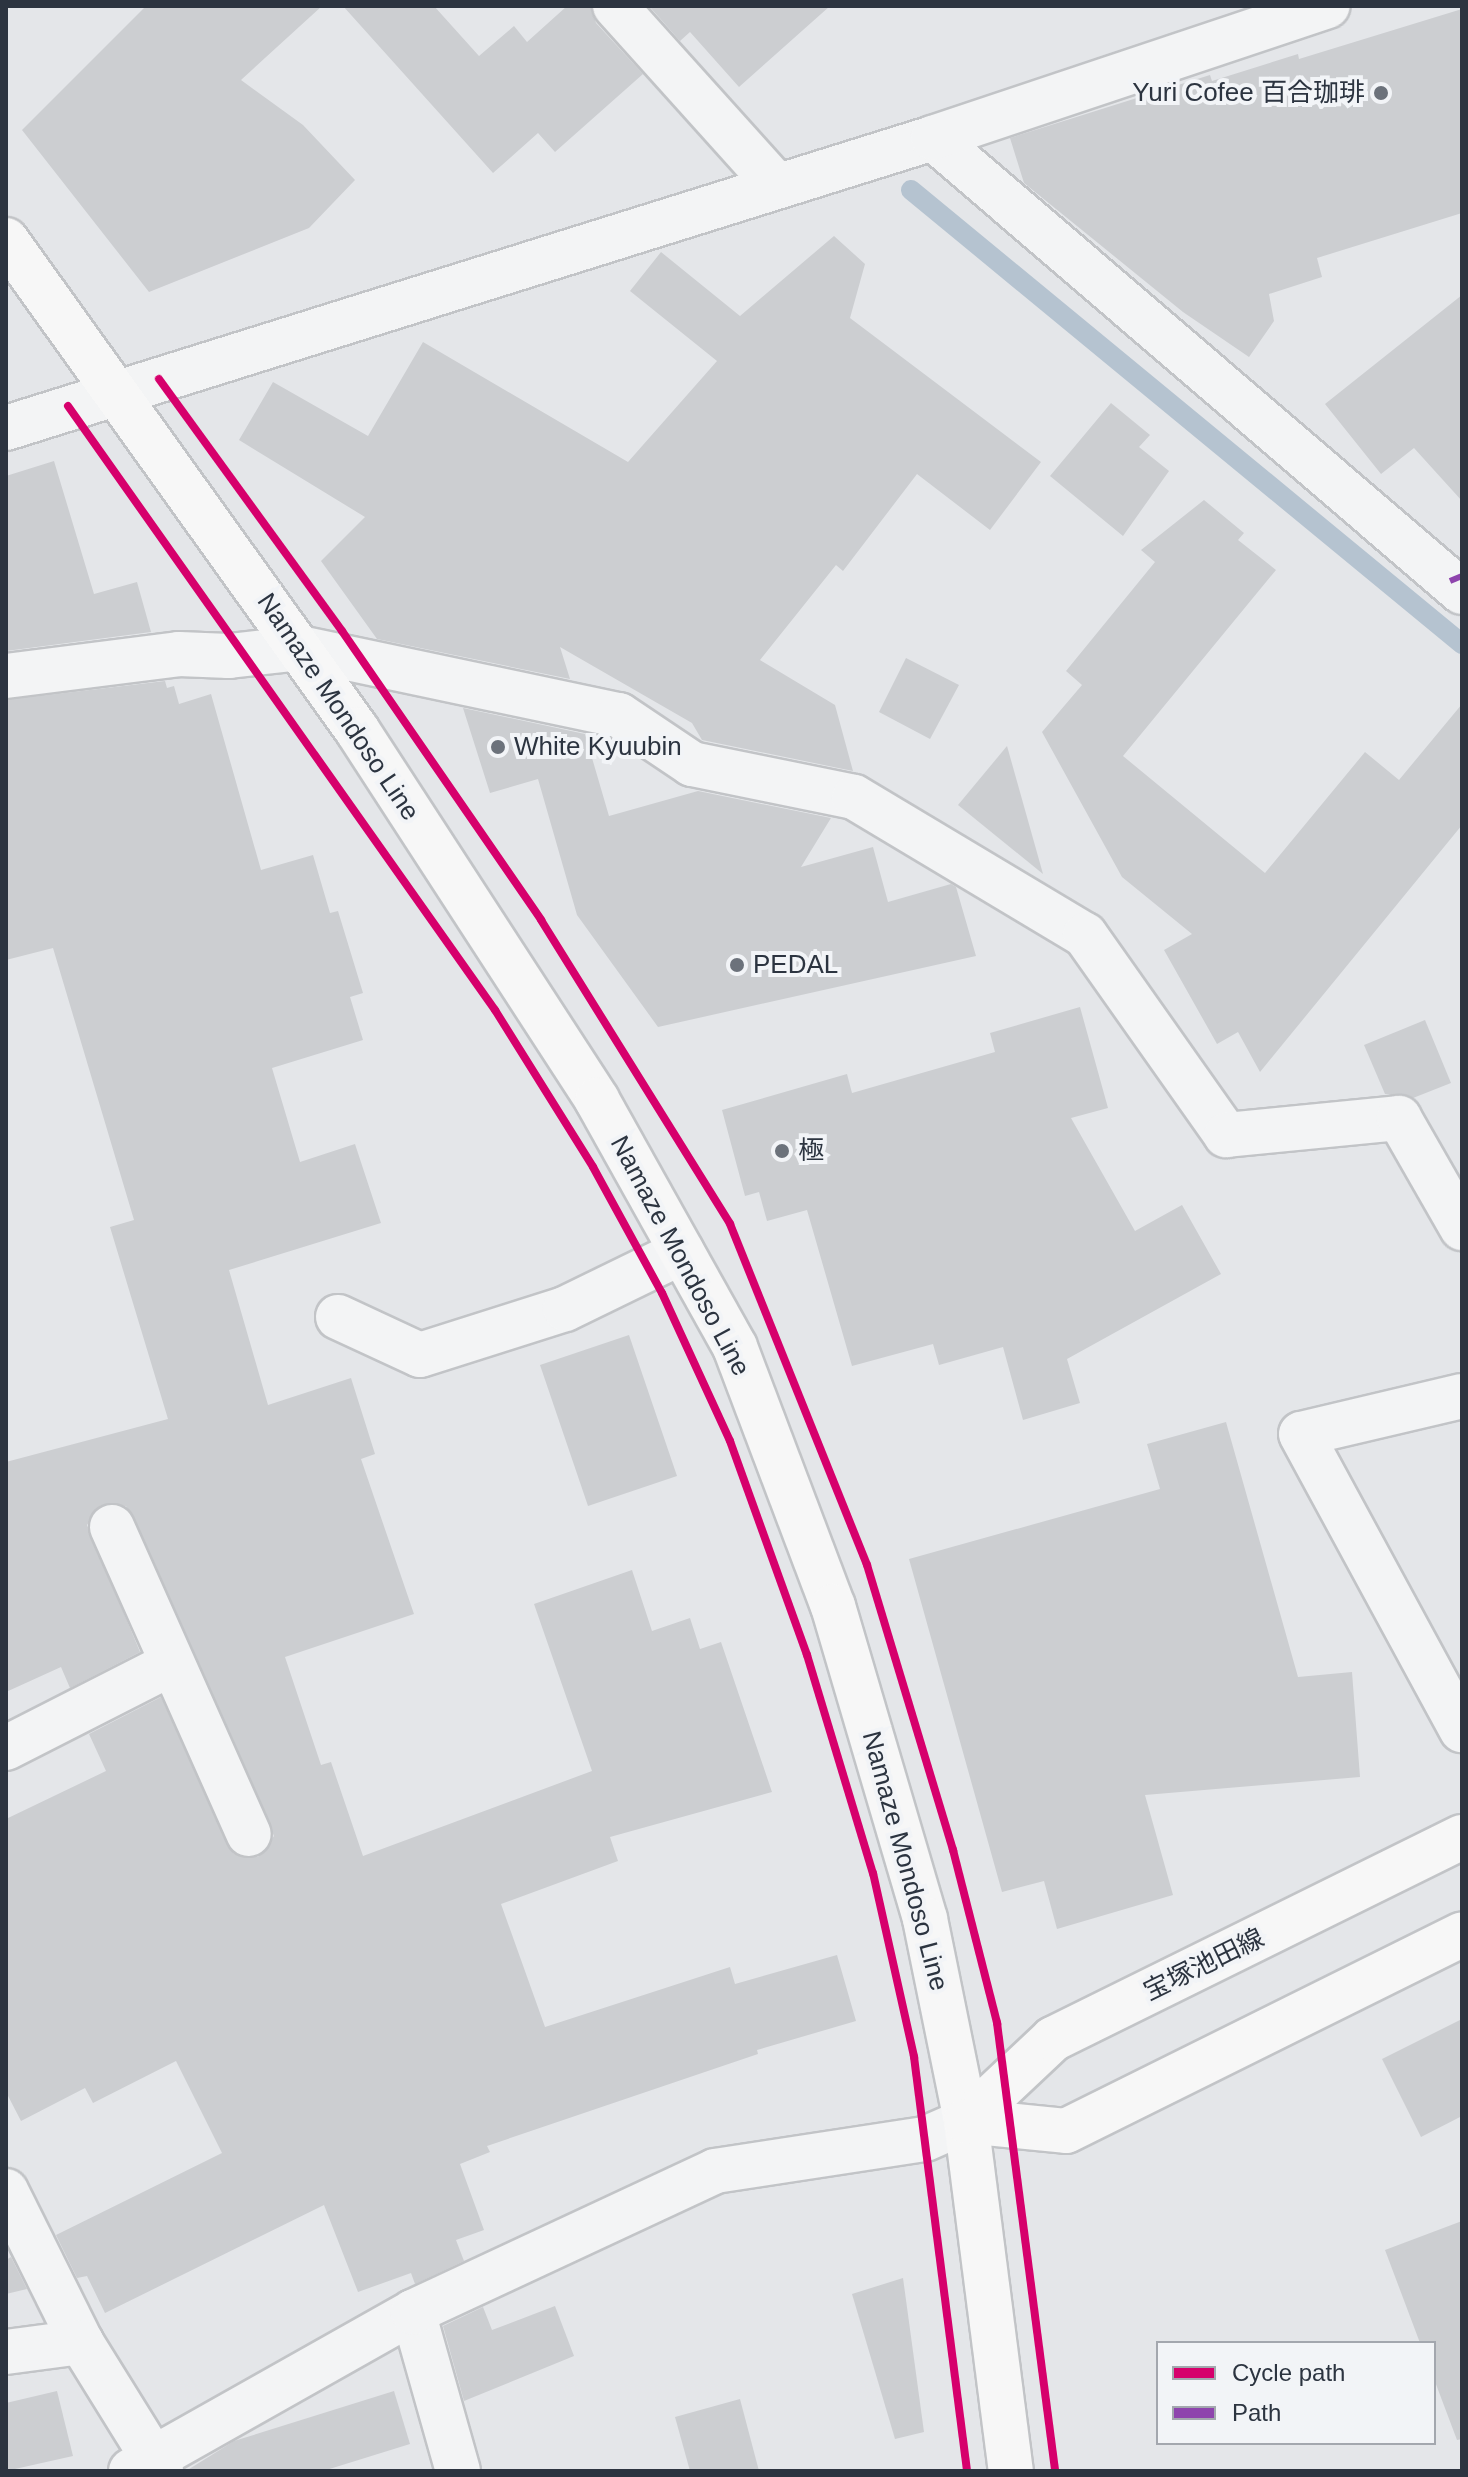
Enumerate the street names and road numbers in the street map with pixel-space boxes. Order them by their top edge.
street label: Namaze Mondoso Line [250,587,426,827]
street label: Namaze Mondoso Line [603,1131,757,1381]
street label: Namaze Mondoso Line [855,1728,955,1994]
street label: 宝塚池田線 [1139,1922,1269,2008]

